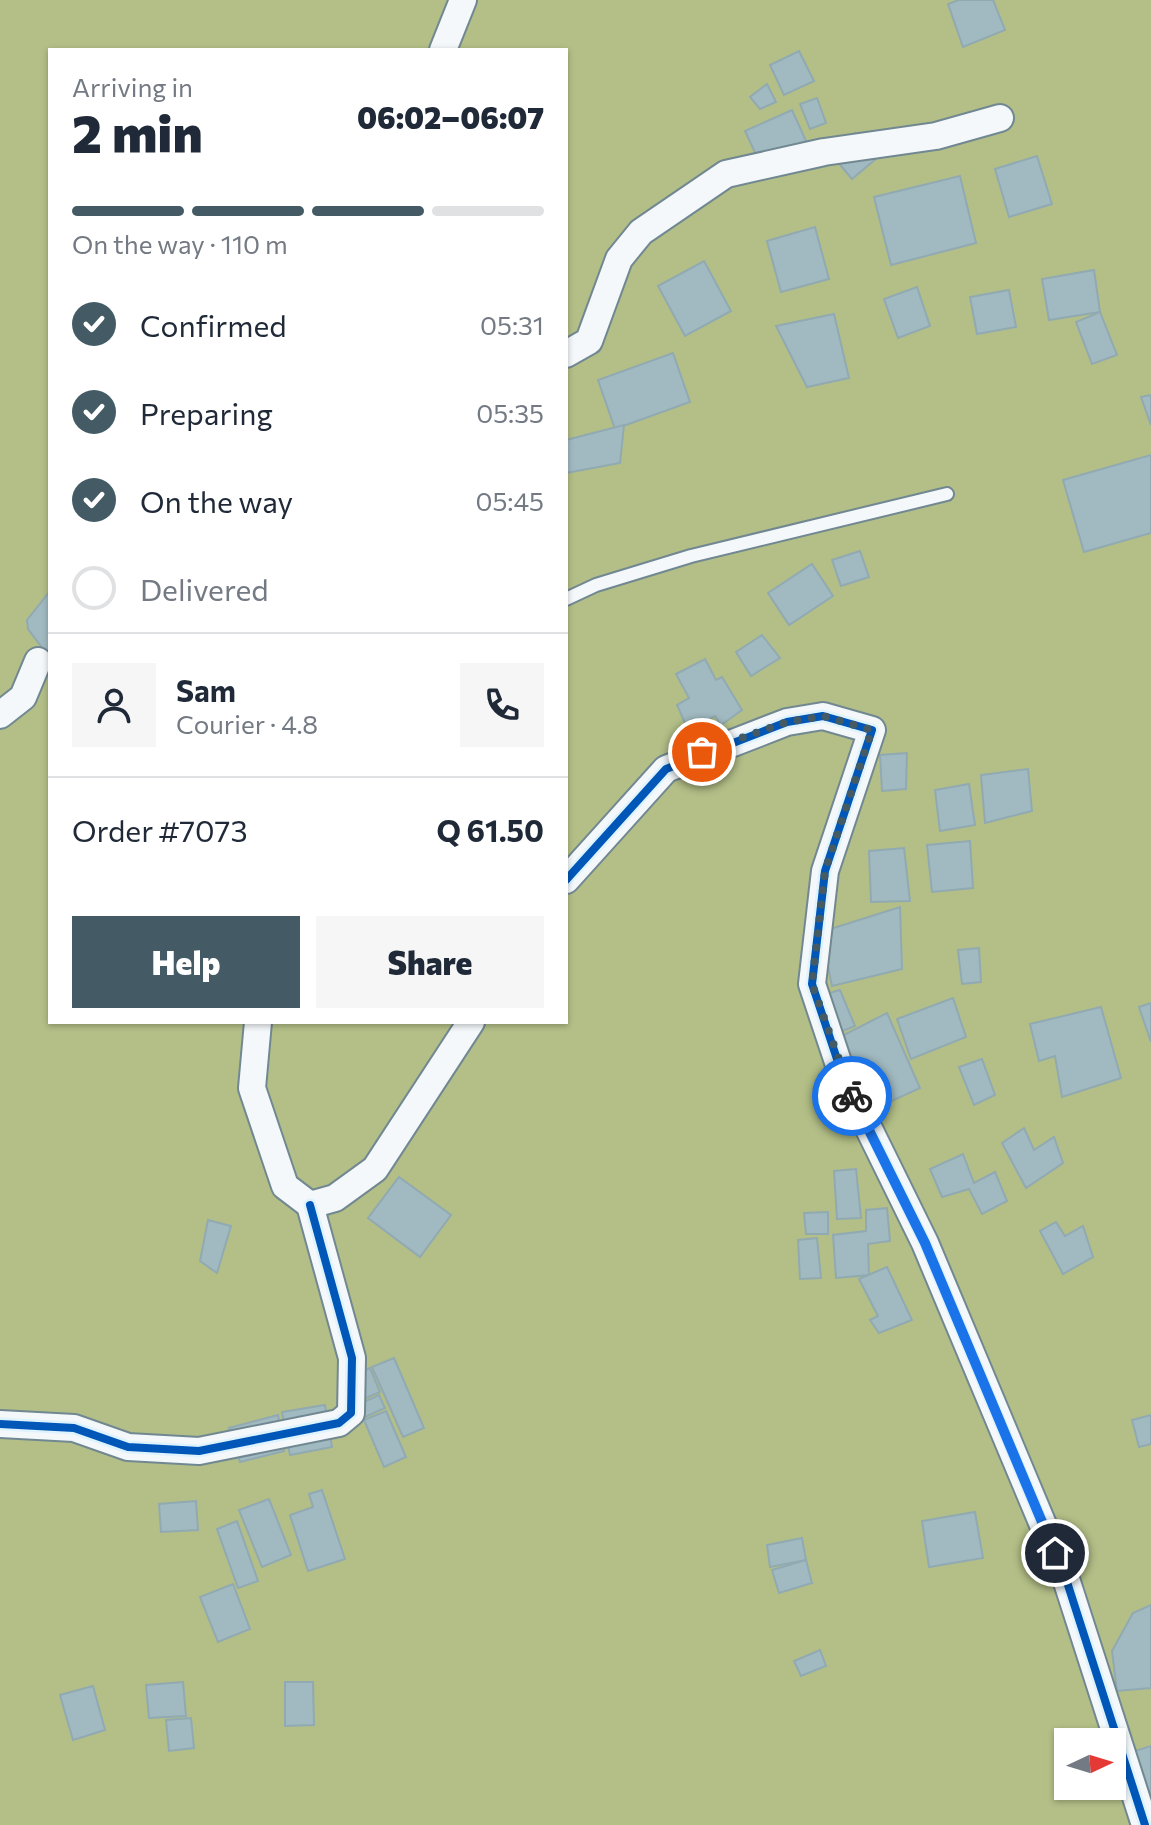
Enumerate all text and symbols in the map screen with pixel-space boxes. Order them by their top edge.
text: Arriving in [72,71,193,102]
text: 06:02–06:07 [357,98,544,135]
text: 2 min [72,100,203,164]
text: On the way · 110 m [72,228,288,259]
icon: check [72,302,116,346]
text: Confirmed [140,306,287,343]
text: 05:31 [480,309,544,340]
icon: check [72,390,116,434]
text: Preparing [140,394,273,431]
text: 05:35 [476,397,544,428]
icon: check [72,478,116,522]
text: On the way [140,482,293,519]
text: 05:45 [475,485,544,516]
text: Delivered [140,570,269,607]
button: person [72,663,156,747]
button: phone [460,663,544,747]
text: Sam [176,671,236,708]
text: Courier · 4.8 [176,708,318,739]
pin [668,718,736,786]
icon: bag [680,730,724,774]
text: Order #7073 [72,811,248,848]
text: Q 61.50 [436,811,544,848]
button: Help [72,916,300,1008]
button: Share [316,916,544,1008]
courier [812,1056,892,1136]
icon: bike [830,1074,874,1118]
pin [1021,1519,1089,1587]
icon: home [1033,1531,1077,1575]
north arrow [1054,1728,1126,1800]
map controls [1054,1728,1126,1800]

